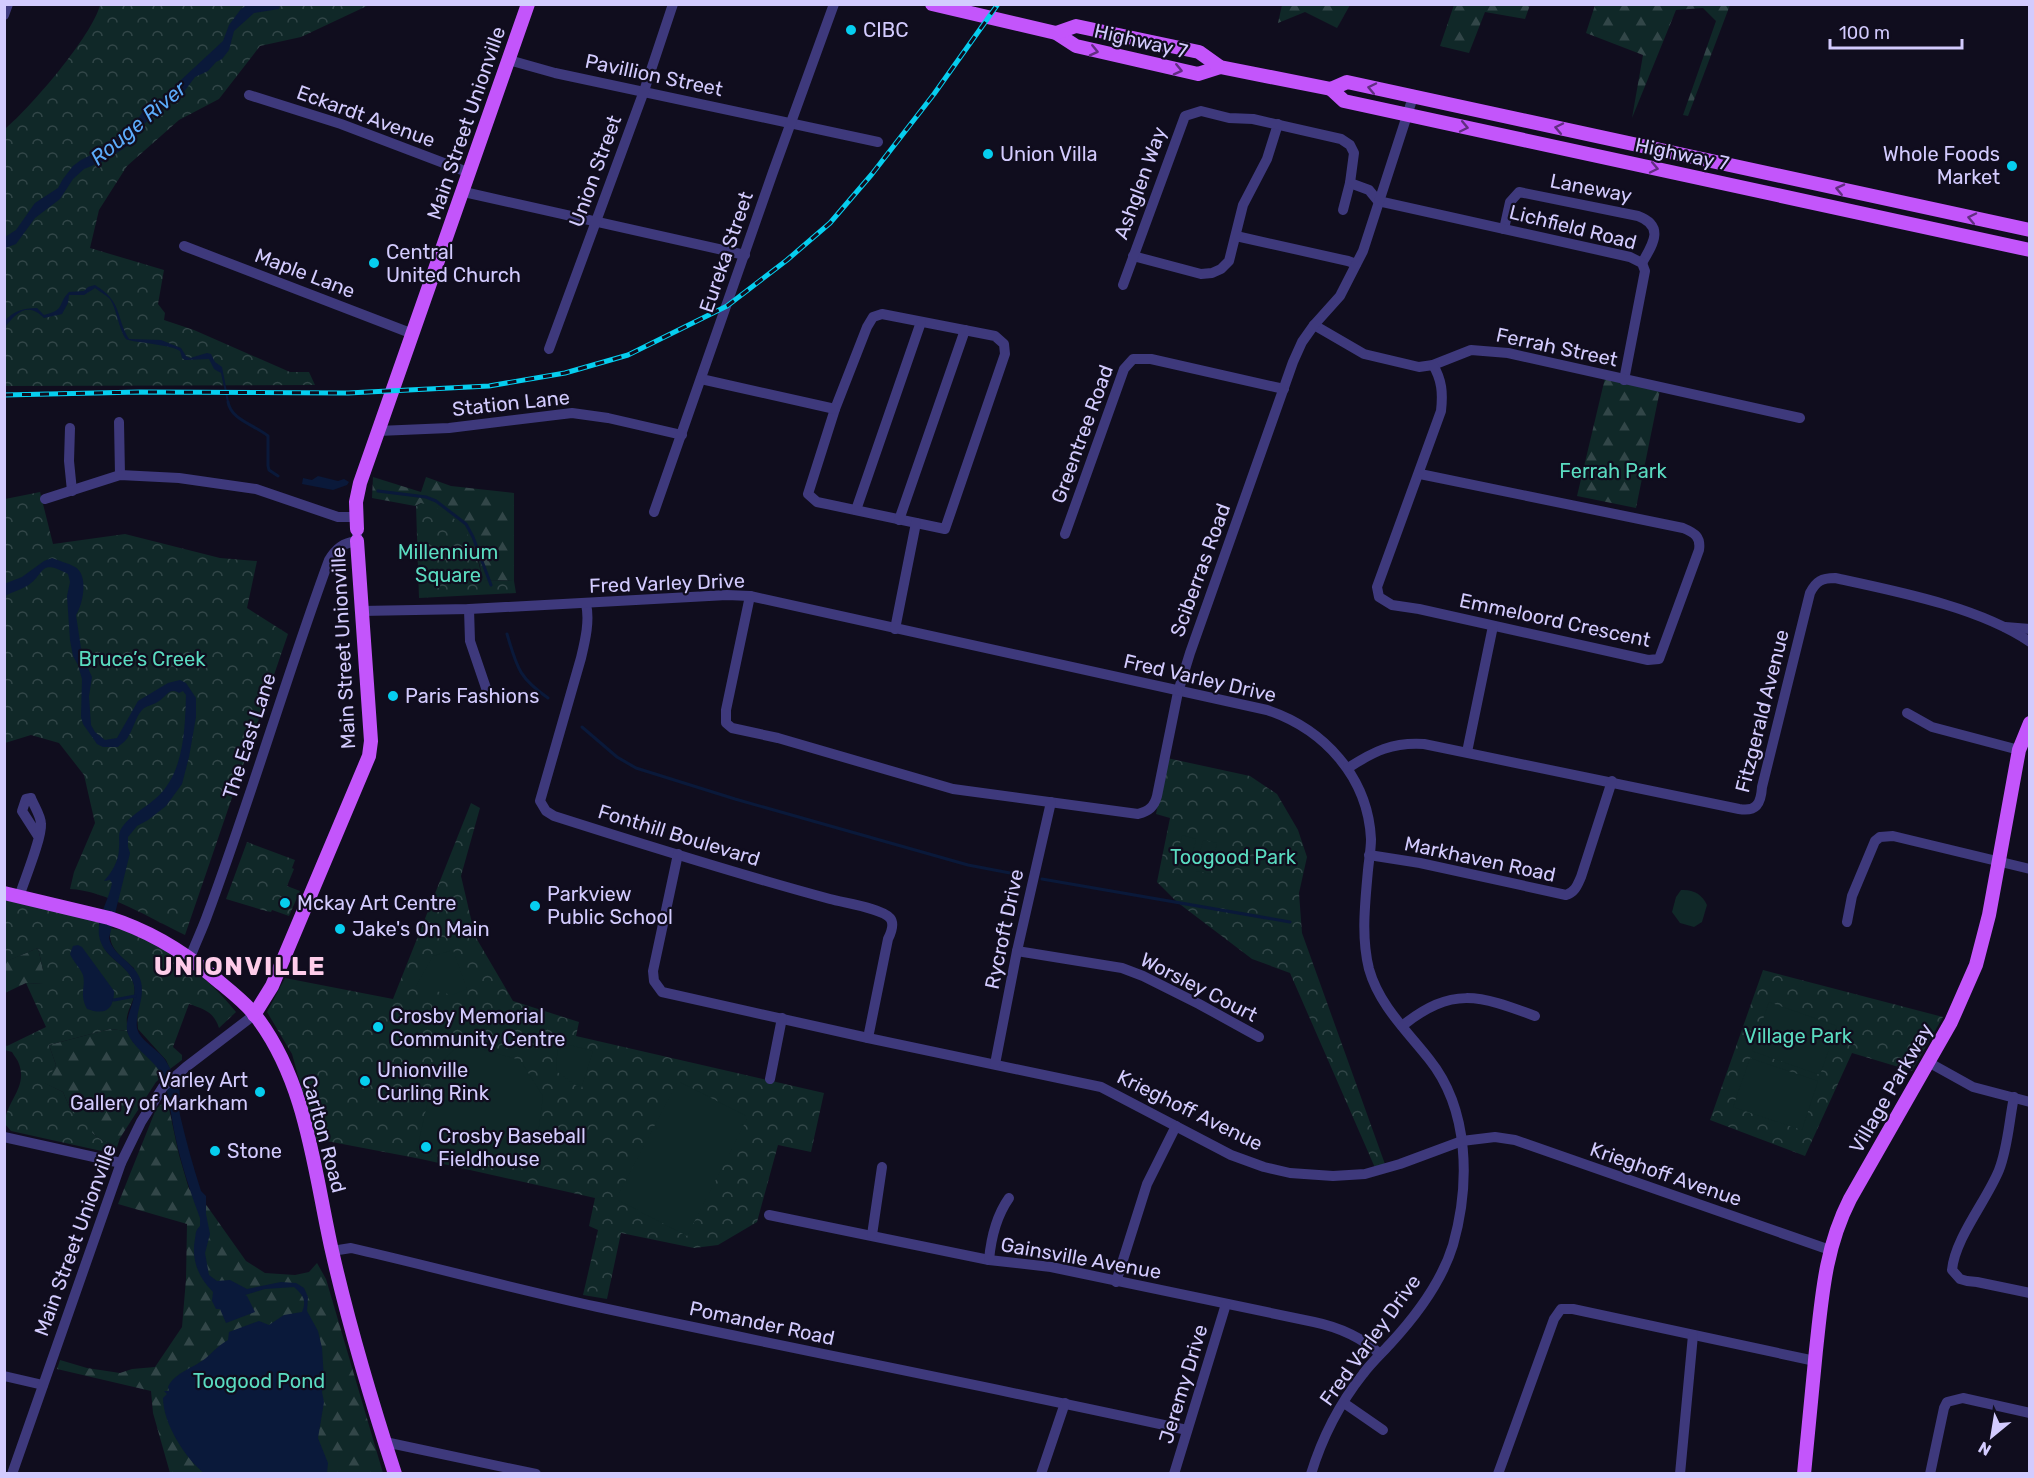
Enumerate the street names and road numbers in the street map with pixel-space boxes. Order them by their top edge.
street label: Highway 7 [1092,19,1190,63]
street label: Main Street Unionville [422,23,510,223]
street label: Pavillion Street [583,49,725,101]
street label: Eckardt Avenue [293,80,439,152]
street label: Union Street [564,112,626,230]
street label: Ashglen Way [1109,123,1171,243]
street label: Highway 7 [1633,132,1731,176]
street label: Laneway [1548,168,1634,208]
street label: Eureka Street [694,188,758,316]
street label: Lichfield Road [1507,200,1639,254]
street label: Maple Lane [251,243,359,303]
street label: Ferrah Street [1494,322,1620,372]
street label: Greentree Road [1046,362,1118,506]
street label: Station Lane [451,385,571,421]
street label: Sciberras Road [1165,500,1235,640]
street label: Main Street Unionville [326,546,360,750]
street label: Fred Varley Drive [589,568,745,598]
street label: Emmeloord Crescent [1457,588,1653,652]
street label: Fitzgerald Avenue [1730,627,1794,795]
street label: Fred Varley Drive [1121,649,1279,707]
street label: The East Lane [217,670,281,802]
street label: Fonthill Boulevard [595,799,763,871]
street label: Markhaven Road [1402,831,1558,887]
street label: Rycroft Drive [980,867,1028,991]
street label: Worsley Court [1136,947,1262,1027]
street label: Village Parkway [1844,1019,1938,1157]
street label: Krieghoff Avenue [1113,1064,1267,1156]
street label: Carlton Road [297,1073,351,1195]
street label: Krieghoff Avenue [1587,1137,1745,1211]
street label: Main Street Unionville [29,1141,121,1339]
street label: Gainsville Avenue [999,1232,1163,1284]
street label: Fred Varley Drive [1314,1270,1426,1410]
street label: Pomander Road [687,1296,837,1350]
street label: Jeremy Drive [1153,1321,1213,1447]

